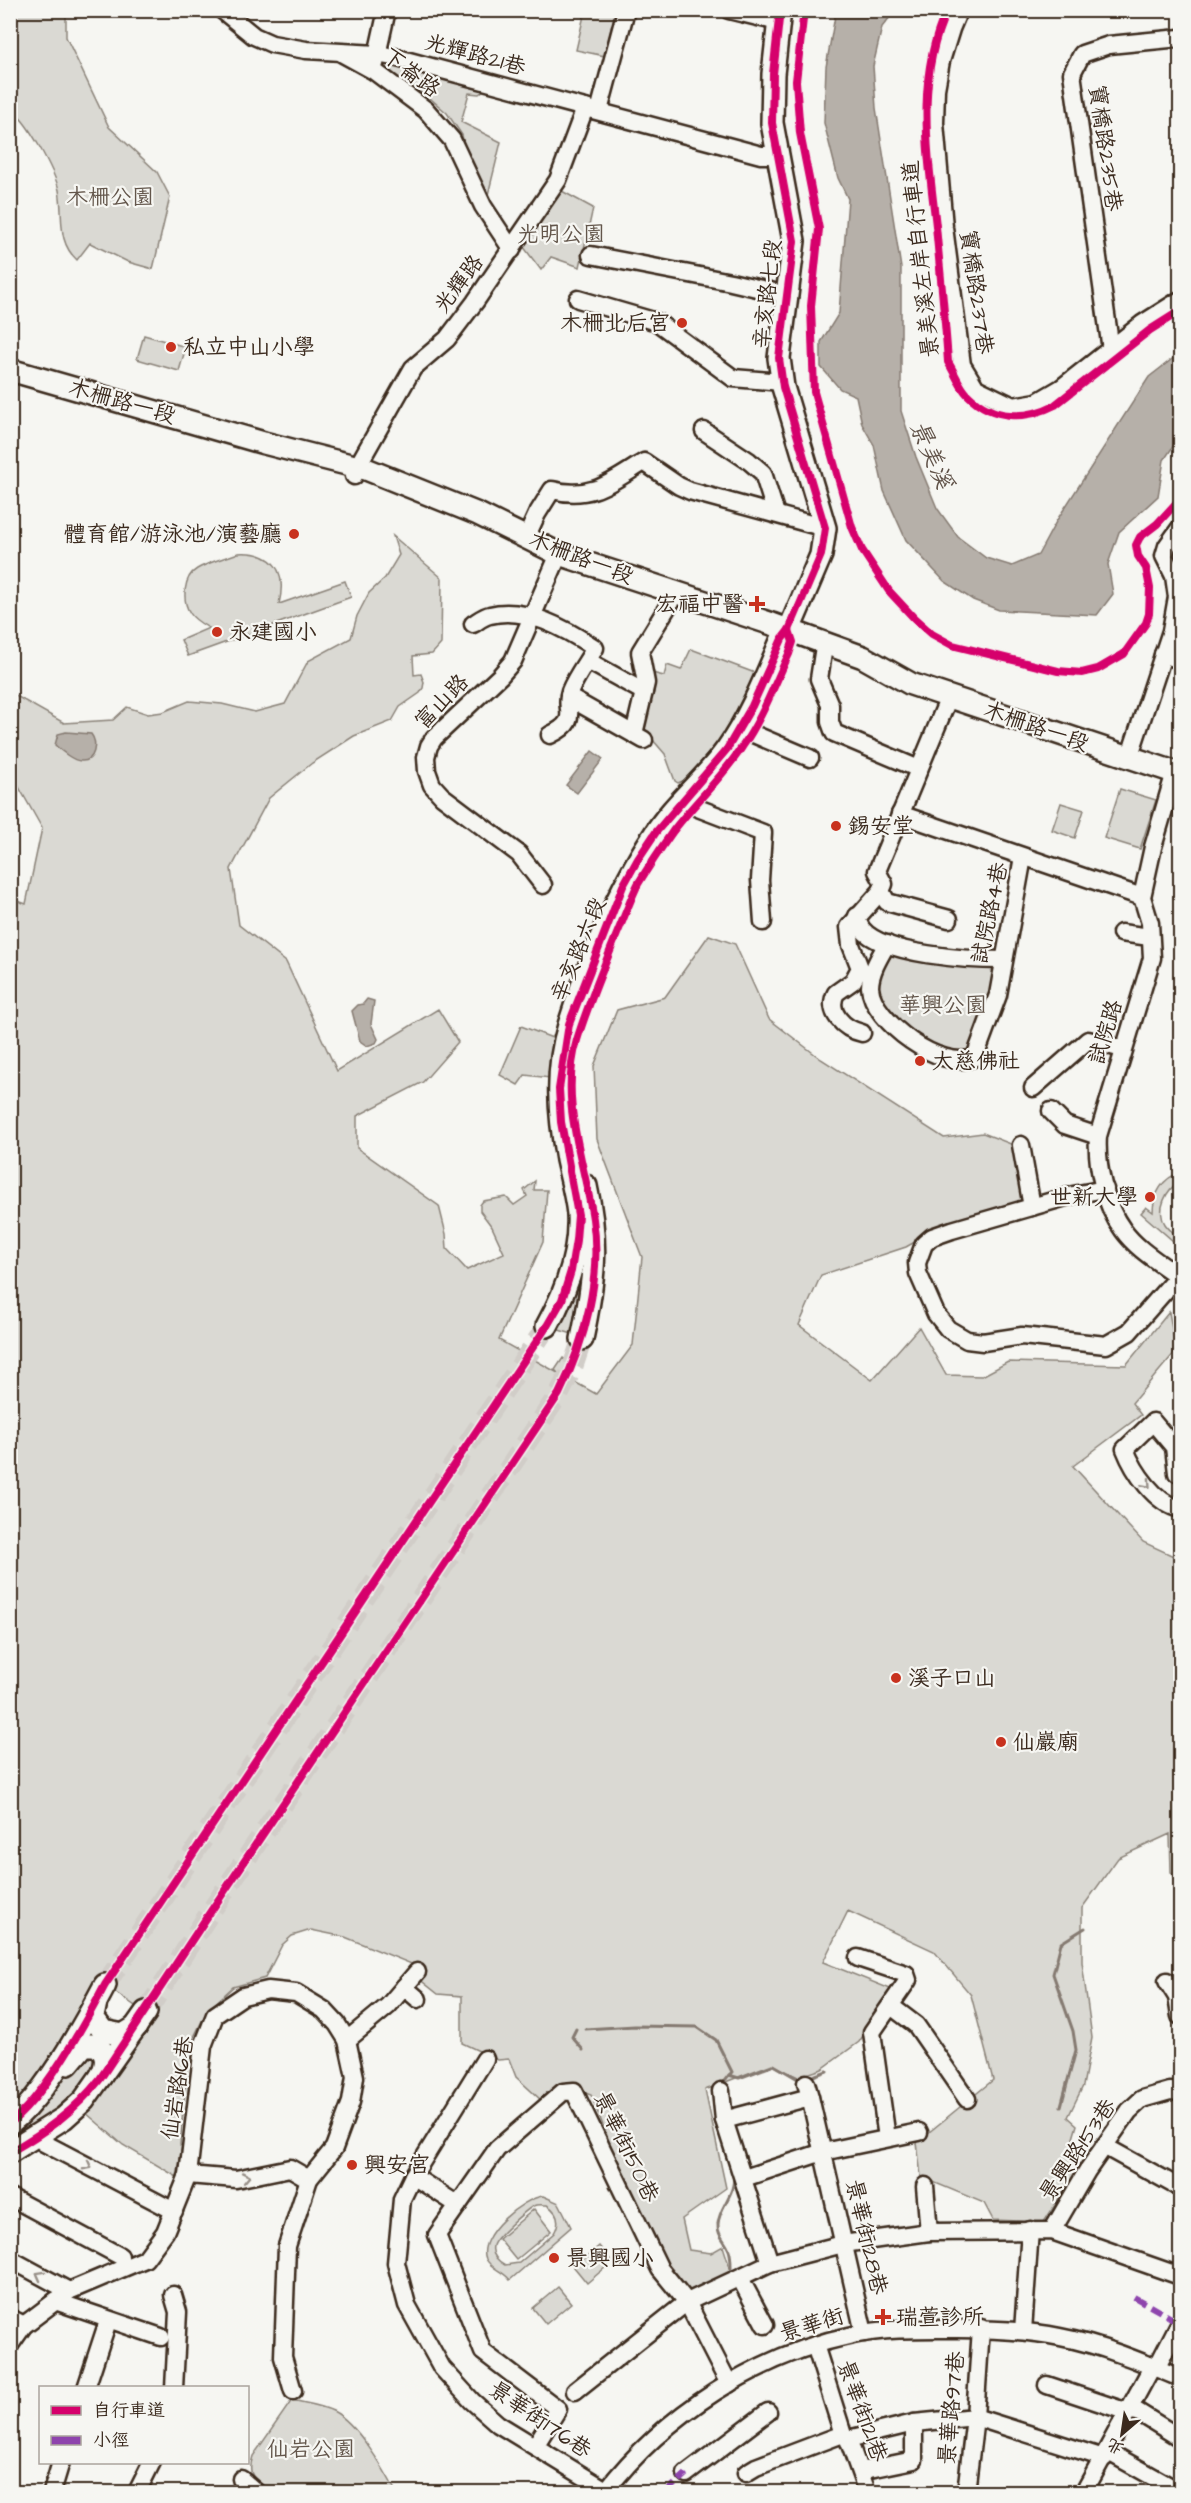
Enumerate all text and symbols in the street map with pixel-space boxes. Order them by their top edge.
street label: 光輝路21巷 [421,27,529,83]
street label: 下崙路 [375,41,447,105]
street label: 寶橋路235巷 [1081,83,1129,213]
street label: 景美溪左岸自行車道 [895,159,947,359]
park label: 木柵公園 [66,182,154,213]
park label: 光明公園 [517,219,605,250]
street label: 寶橋路237巷 [952,228,1000,356]
street label: 辛亥路七段 [747,238,789,350]
street label: 光輝路 [427,248,491,320]
place label: 木柵北后宮 [560,308,670,339]
marker: 木柵北后宮 [675,316,689,330]
place label: 私立中山小學 [183,332,315,363]
marker: 私立中山小學 [164,340,178,354]
street label: 木柵路一段 [65,372,179,432]
water label: 景美溪 [901,415,962,497]
place label: 體育館/游泳池/演藝廳 [64,519,282,550]
street label: 木柵路一段 [524,524,638,592]
marker: 體育館/游泳池/演藝廳 [287,527,301,541]
place label: 宏福中醫 [656,589,744,620]
marker: 宏福中醫 [748,595,766,613]
place label: 永建國小 [229,617,317,648]
marker: 永建國小 [210,625,224,639]
street label: 富山路 [408,667,476,737]
street label: 木柵路一段 [979,694,1093,760]
place label: 錫安堂 [848,811,914,842]
marker: 錫安堂 [829,819,843,833]
street label: 試院路4巷 [964,859,1016,967]
street label: 辛亥路六段 [544,893,614,1007]
park label: 華興公園 [899,990,987,1021]
street label: 試院路 [1082,996,1130,1068]
place label: 大慈佛社 [932,1046,1020,1077]
marker: 大慈佛社 [913,1054,927,1068]
place label: 世新大學 [1050,1182,1138,1213]
marker: 世新大學 [1143,1190,1157,1204]
one-way arrow [1140,1478,1151,1488]
place label: 溪子口山 [908,1663,996,1694]
marker: 溪子口山 [889,1671,903,1685]
place label: 仙巖廟 [1013,1727,1079,1758]
marker: 仙巖廟 [994,1735,1008,1749]
street label: 仙岩路16巷 [155,2034,201,2142]
street label: 景華街150巷 [586,2086,666,2208]
street label: 景興路153巷 [1032,2093,1124,2207]
place label: 興安宮 [364,2150,430,2181]
marker: 興安宮 [345,2158,359,2172]
one-way arrow [81,2159,92,2170]
one-way arrow [241,2171,251,2184]
street label: 景華街128巷 [838,2176,894,2298]
place label: 景興國小 [566,2243,654,2274]
marker: 景興國小 [547,2251,561,2265]
one-way arrow [36,2271,46,2282]
street label: 景華街 [776,2301,848,2349]
place label: 瑞萱診所 [896,2302,984,2333]
marker: 瑞萱診所 [874,2308,892,2326]
street label: 景華路97巷 [932,2350,972,2466]
street label: 景華街121巷 [829,2356,895,2466]
street label: 景華街176巷 [482,2374,598,2466]
legend [39,2386,249,2464]
text: 自行車道 [93,2398,165,2423]
north arrow [1092,2404,1152,2464]
text: 小徑 [93,2428,129,2453]
text: 北 [1103,2433,1128,2460]
park label: 仙岩公園 [267,2434,355,2465]

